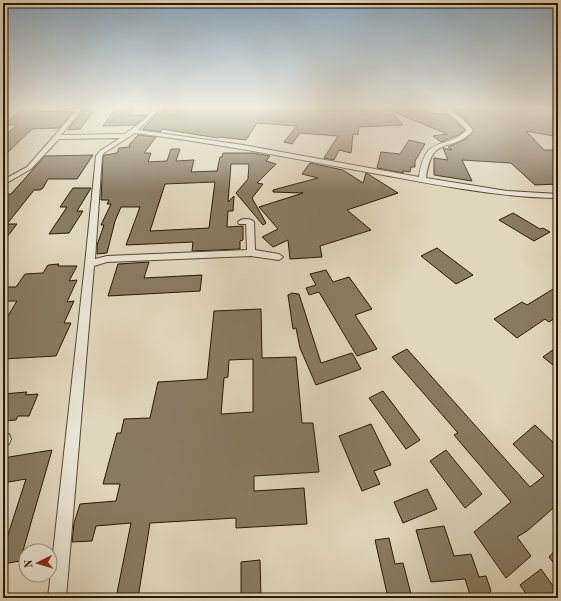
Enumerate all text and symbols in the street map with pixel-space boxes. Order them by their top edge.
north arrow [18,543,58,583]
text: N [24,558,35,568]

